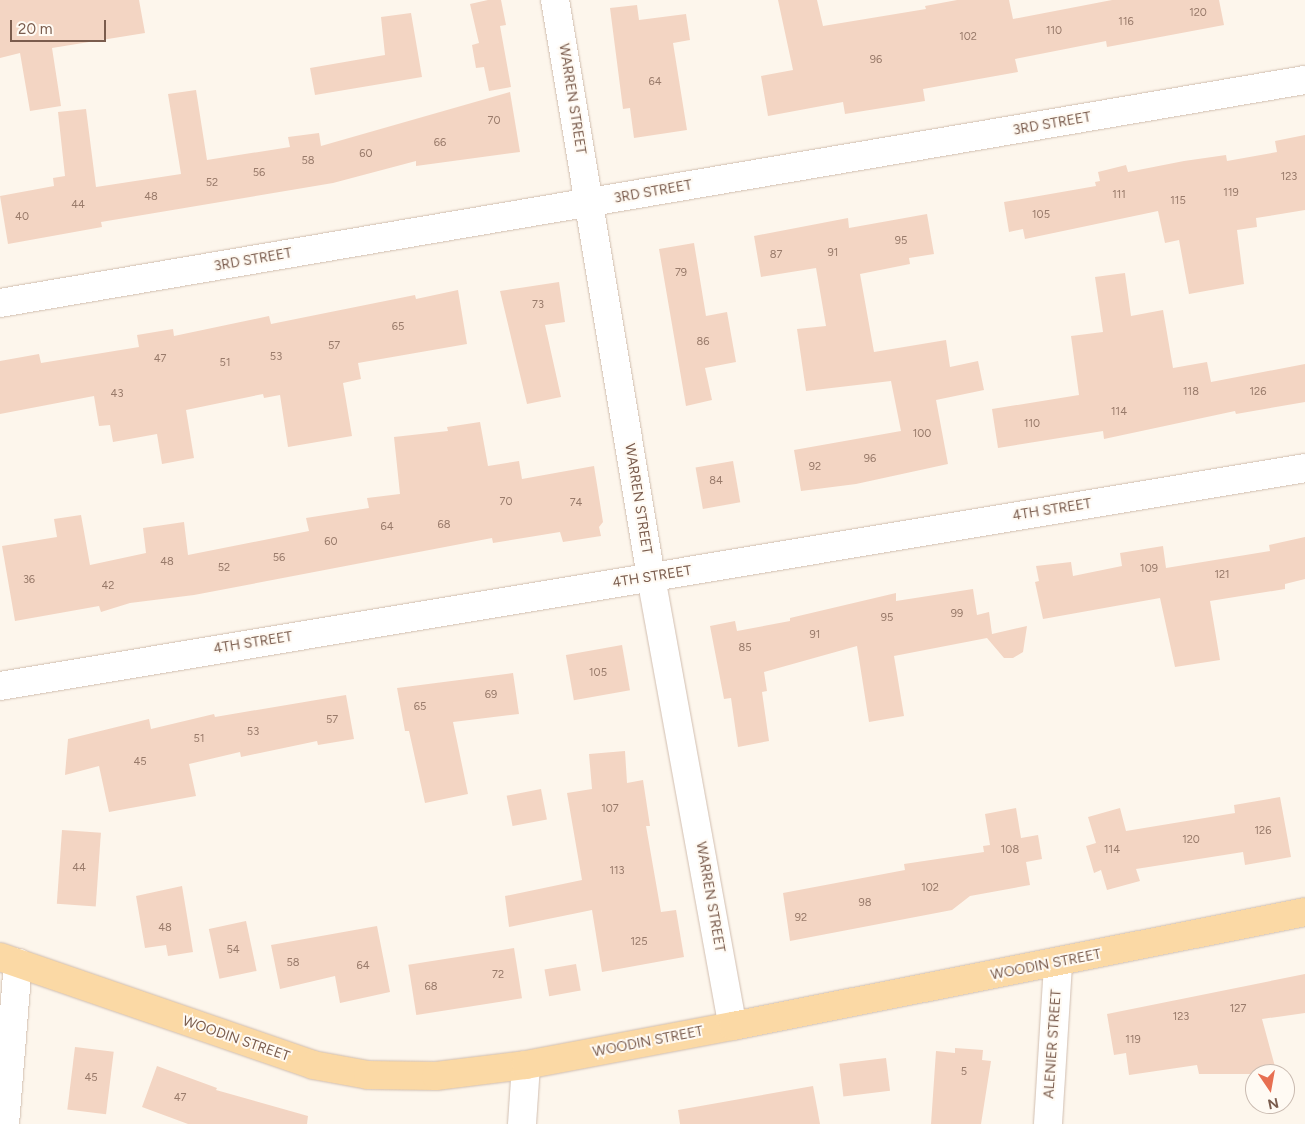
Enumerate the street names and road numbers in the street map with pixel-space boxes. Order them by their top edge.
street label: WARREN STREET [555,42,589,156]
street label: 3RD STREET [1012,109,1092,139]
street label: 3RD STREET [613,177,693,207]
street label: 3RD STREET [213,245,293,275]
street label: WARREN STREET [621,442,655,556]
street label: 4TH STREET [1011,495,1093,525]
street label: 4TH STREET [611,562,693,592]
street label: 4TH STREET [212,628,294,658]
street label: WARREN STREET [692,840,728,954]
street label: WOODIN STREET [989,946,1103,984]
street label: ALENIER STREET [1041,989,1065,1099]
street label: WOODIN STREET [180,1013,292,1065]
street label: WOODIN STREET [591,1023,705,1061]

